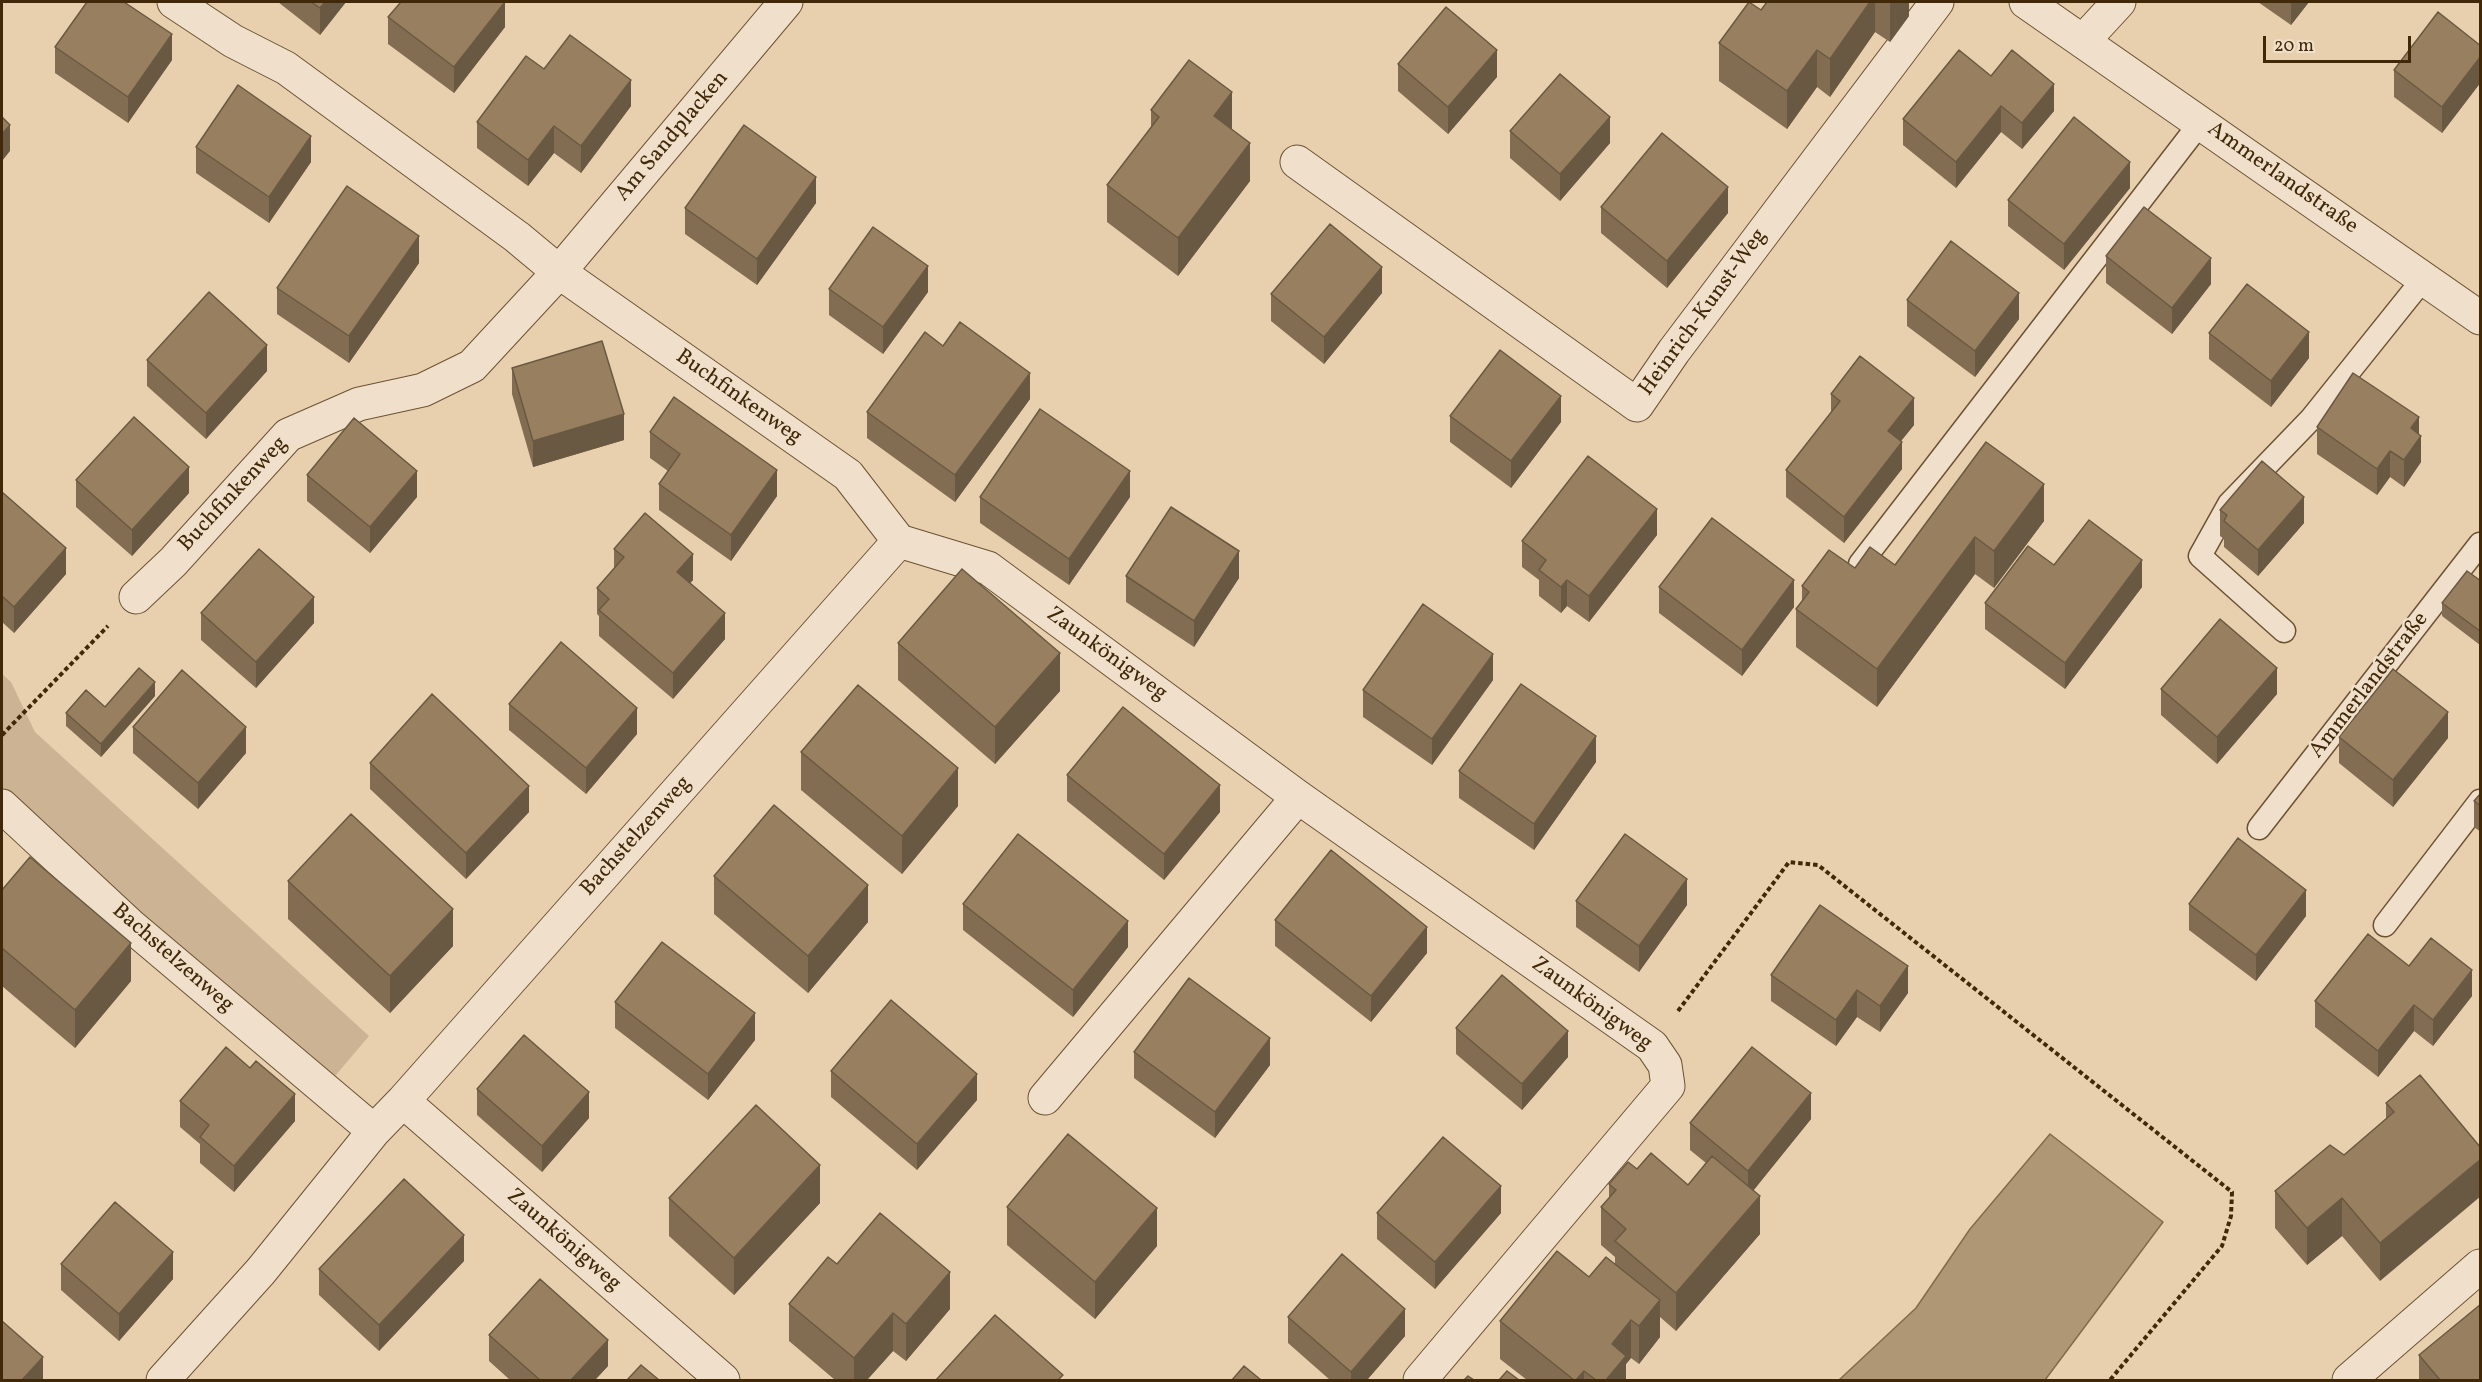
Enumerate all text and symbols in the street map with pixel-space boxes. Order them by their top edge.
scale bar [2266,24,2414,62]
text: 20 m [2274,34,2314,59]
street label: Am Sandplacken [611,66,735,208]
street label: Ammerlandstraße [2202,117,2362,241]
street label: Heinrich-Kunst-Weg [1634,224,1774,402]
street label: Buchfinkenweg [670,345,806,451]
street label: Buchfinkenweg [174,432,294,558]
street label: Zaunkönigweg [1040,602,1172,708]
street label: Ammerlandstraße [2305,608,2435,764]
street label: Bachstelzenweg [576,771,698,903]
street label: Bachstelzenweg [106,899,238,1019]
street label: Zaunkönigweg [1525,952,1657,1058]
street label: Zaunkönigweg [500,1184,626,1298]

